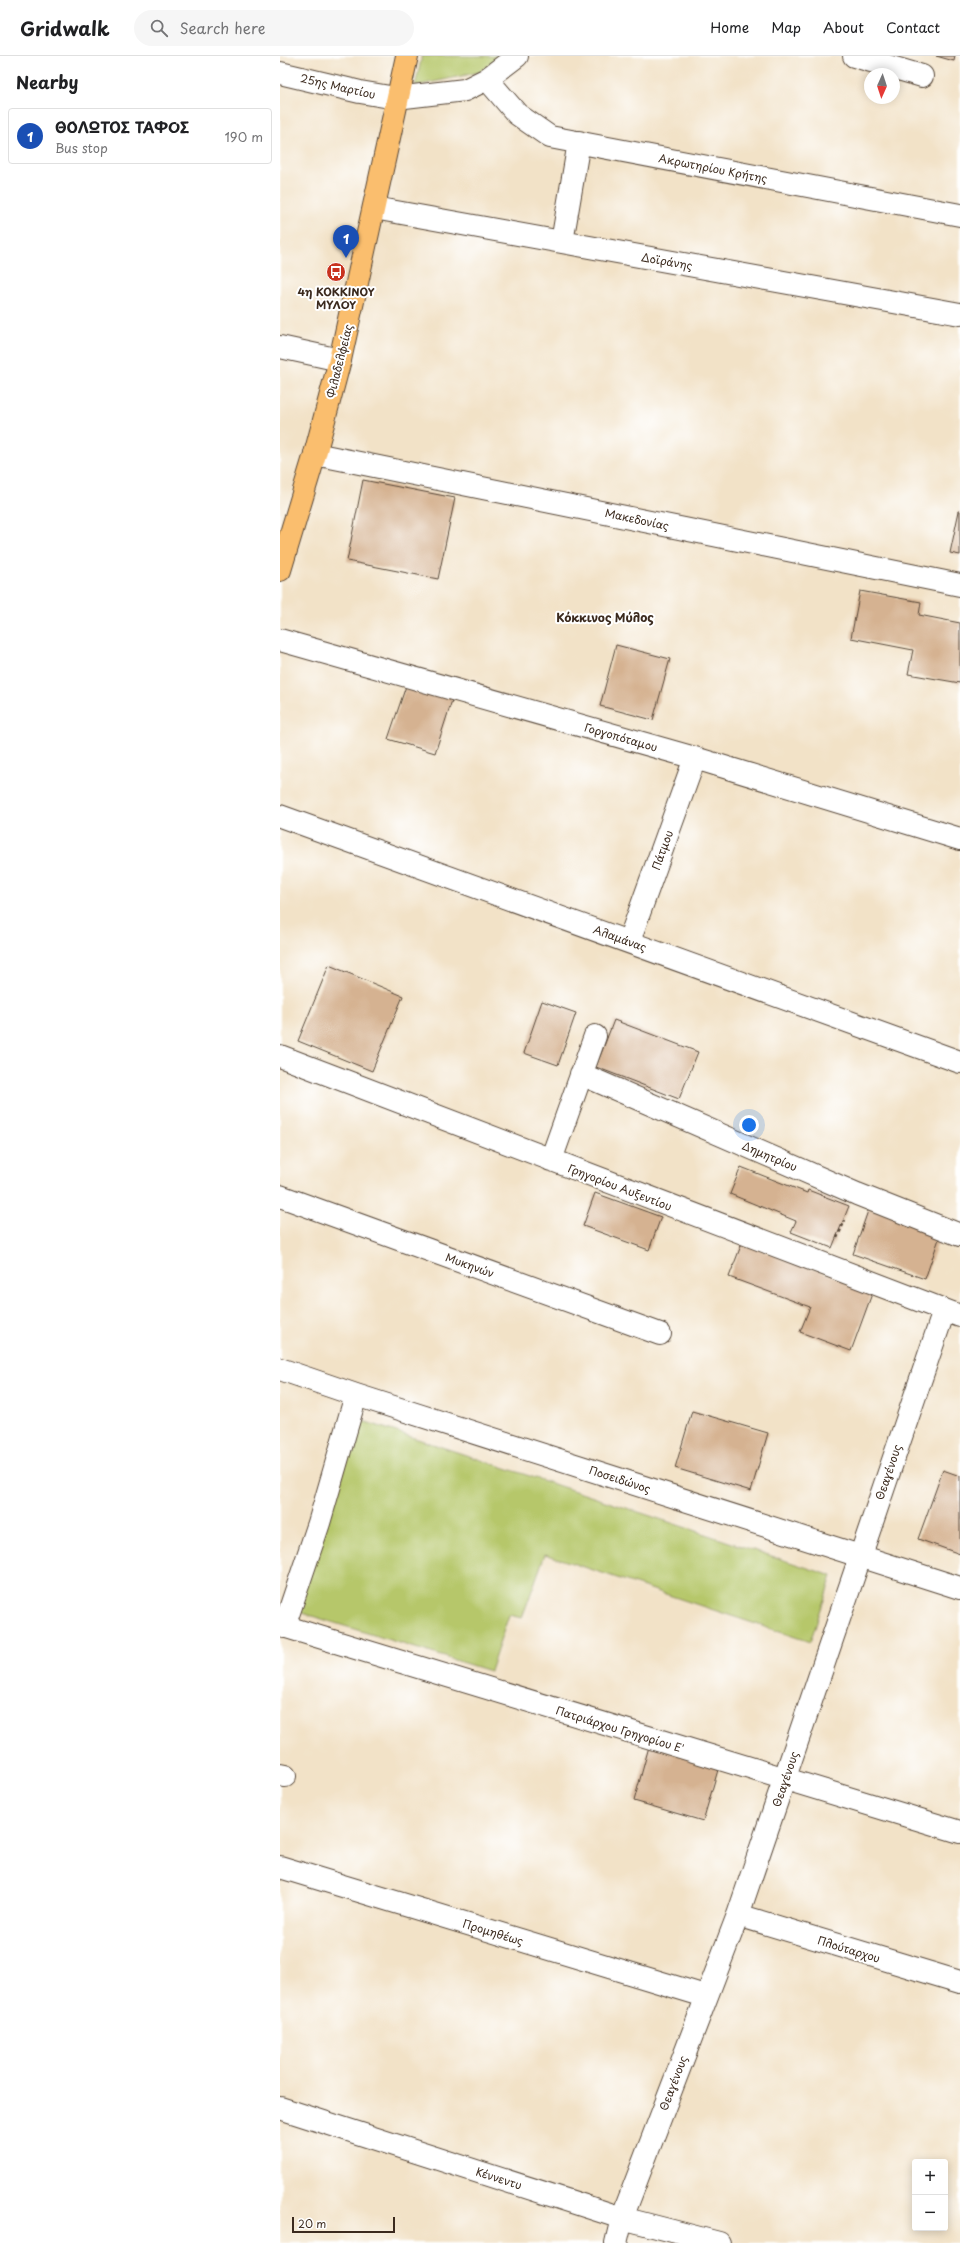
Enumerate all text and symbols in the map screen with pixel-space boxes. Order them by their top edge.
search box [134,10,414,46]
text: Gridwalk [20,14,110,42]
text: Search here [180,16,265,39]
icon: search [148,17,170,39]
text: Home [710,17,749,38]
text: Map [771,17,801,38]
text: About [823,17,864,38]
text: Contact [886,17,940,38]
north arrow [864,68,900,104]
text: Nearby [16,69,78,95]
street label: 25ης Μαρτίου [299,69,377,103]
text: ΘΟΛΩΤΟΣ ΤΑΦΟΣ [55,115,189,138]
text: 1 [27,127,33,146]
text: 190 m [224,127,263,146]
text: Bus stop [55,138,108,157]
street label: Ακρωτηρίου Κρήτης [657,149,769,187]
pin: 1 [333,225,359,258]
street label: Δοϊράνης [640,248,694,274]
bus stop icon: 4η ΚΟΚΚΙΝΟΥ ΜΥΛΟΥ [325,261,347,283]
place label: 4η ΚΟΚΚΙΝΟΥ ΜΥΛΟΥ [297,283,375,313]
street label: Φιλαδελφείας [322,322,356,400]
street label: Μακεδονίας [603,504,671,534]
district label: Κόκκινος Μύλος [556,608,654,626]
street label: Γοργοπόταμου [582,718,660,756]
street label: Πάτμου [647,828,677,872]
street label: Αλαμάνας [591,921,649,956]
your location [739,1115,759,1135]
street label: Δημητρίου [740,1137,800,1175]
street label: Γρηγορίου Αυξεντίου [566,1159,674,1215]
street label: Μυκηνών [443,1248,497,1282]
street label: Θεαγένους [871,1442,906,1502]
street label: Ποσειδώνος [587,1461,653,1497]
street label: Πατριάρχου Γρηγορίου E' [554,1701,687,1757]
street label: Θεαγένους [768,1749,803,1809]
street label: Προμηθέως [460,1915,526,1949]
street label: Πλούταρχου [816,1931,882,1967]
street label: Θεαγένους [655,2053,691,2113]
map controls [912,2159,948,2231]
button: + [912,2159,948,2195]
street label: Κέννεντυ [474,2163,524,2193]
button: − [912,2195,948,2231]
scale bar [292,2215,395,2234]
text: 20 m [298,2215,326,2232]

